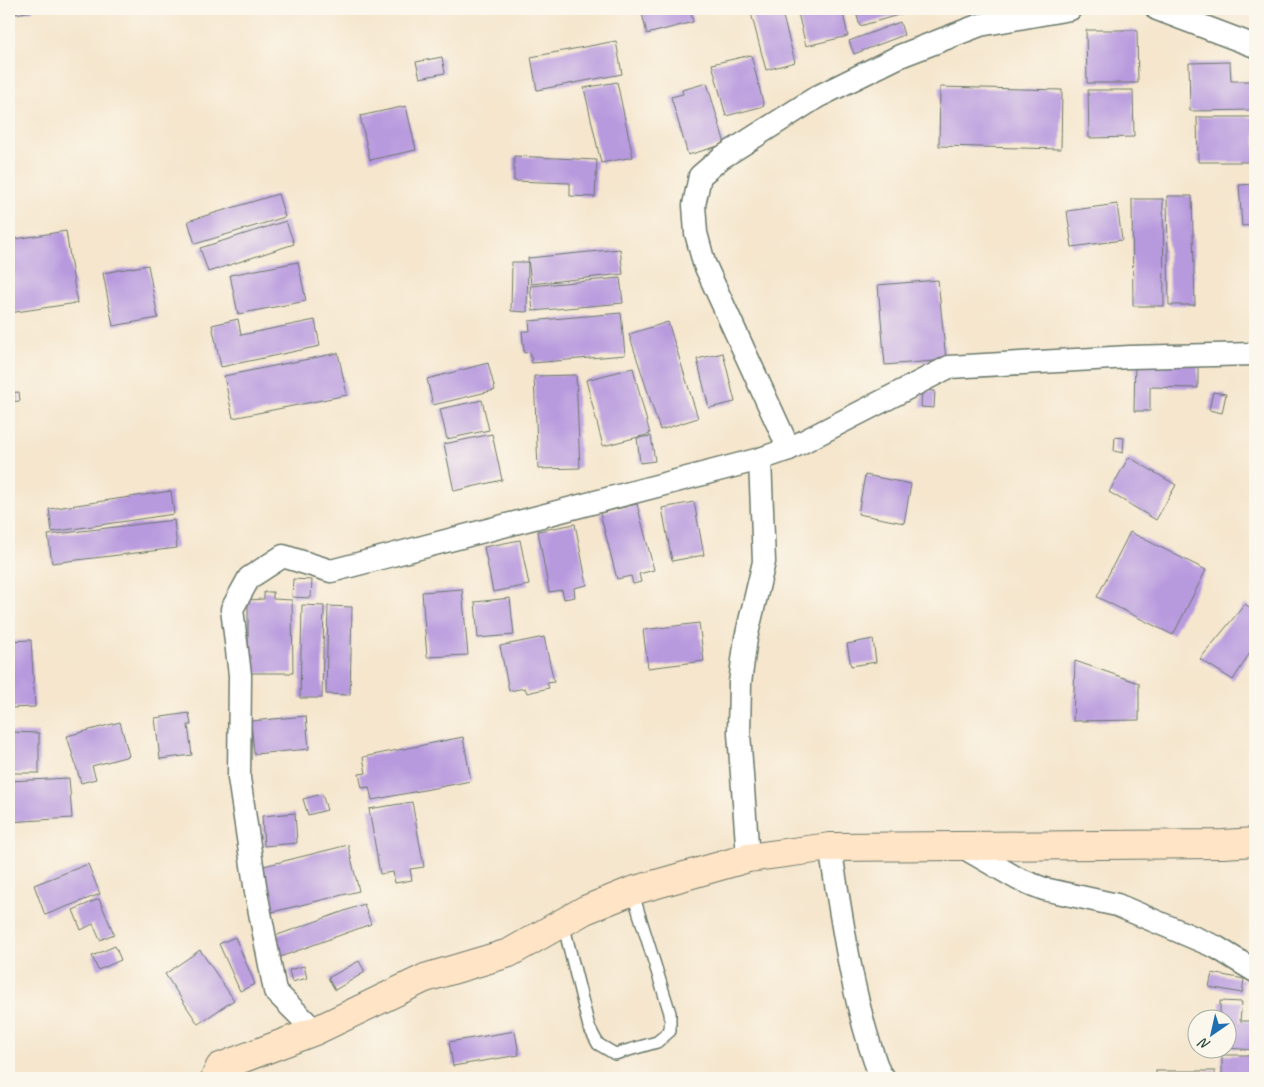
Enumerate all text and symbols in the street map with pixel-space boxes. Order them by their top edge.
north arrow [1186,1010,1236,1060]
text: N [1195,1034,1213,1054]

